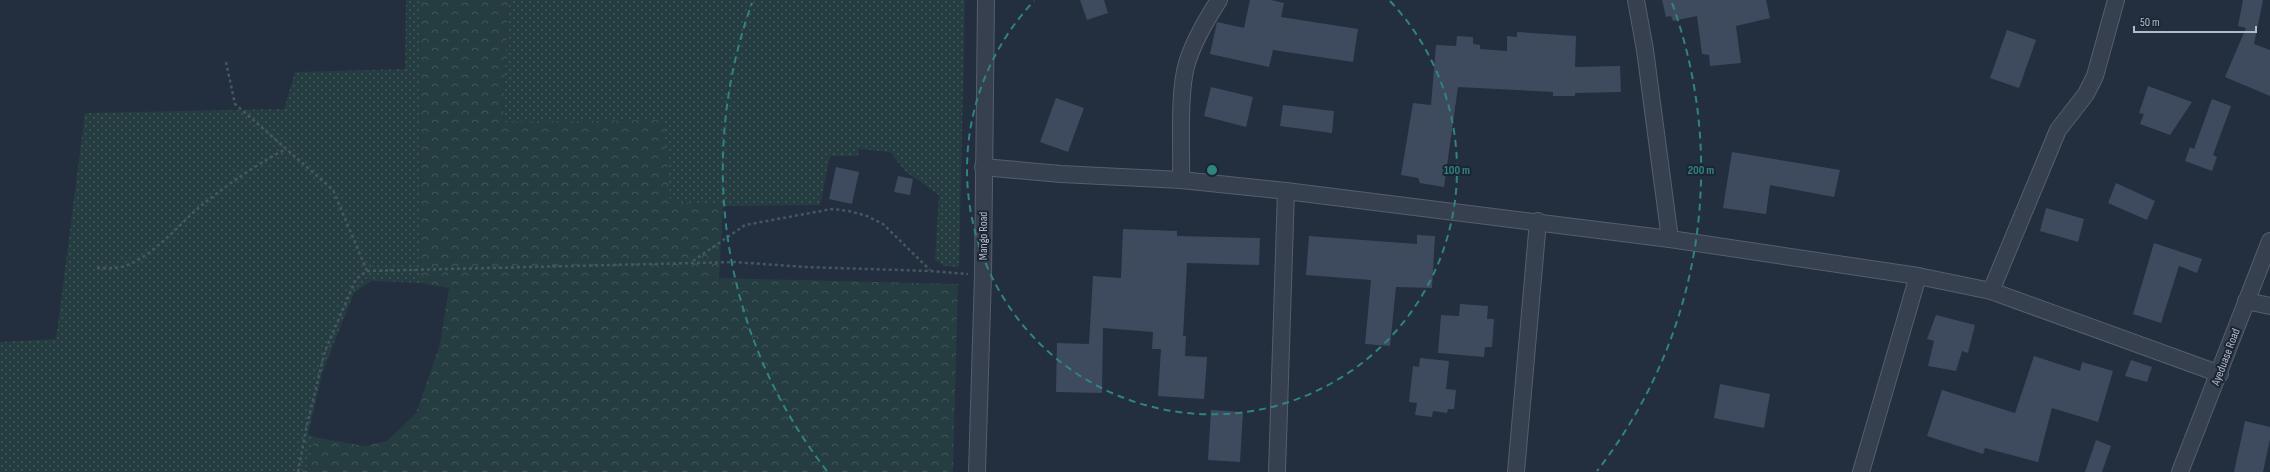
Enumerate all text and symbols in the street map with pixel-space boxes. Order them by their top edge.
scale bar [2134,8,2256,34]
text: 50 m [2140,15,2160,30]
centre of rings [1205,163,1219,177]
text: 100 m [1444,163,1470,178]
text: 200 m [1688,163,1714,178]
street label: Mango Road [976,212,991,260]
street label: Ayeduase Road [2208,326,2244,389]

